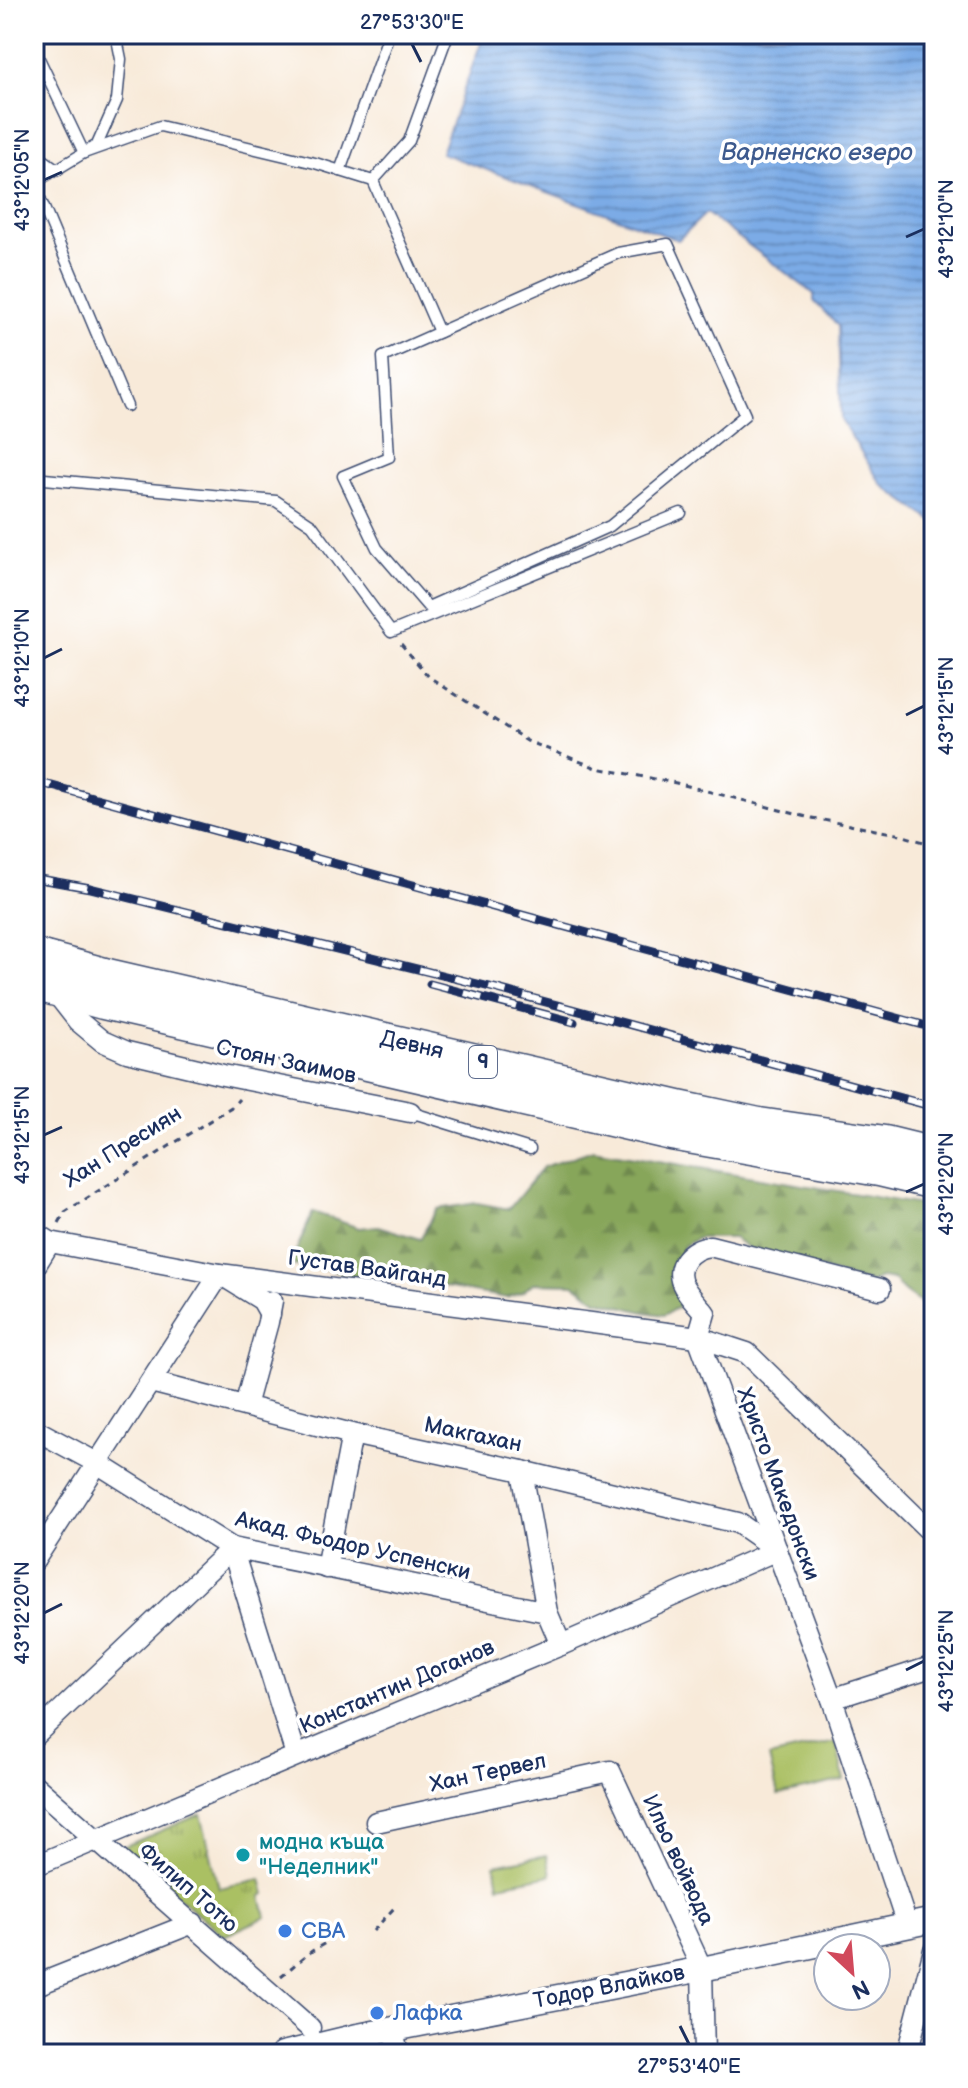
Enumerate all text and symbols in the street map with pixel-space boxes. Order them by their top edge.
text: 27°53'30"E [360,11,464,35]
text: 43°12'05"N [11,128,35,232]
water label: Варненско езеро [721,138,913,167]
text: 43°12'10"N [935,179,959,279]
text: 43°12'10"N [11,608,35,708]
text: 43°12'15"N [935,656,959,756]
street label: Девня [378,1025,446,1065]
street label: Стоян Заимов [214,1034,359,1090]
road number: 9 [469,1046,497,1078]
text: 43°12'15"N [11,1085,35,1185]
street label: Хан Пресиян [59,1100,187,1194]
text: 43°12'20"N [935,1132,959,1236]
street label: Густав Вайганд [286,1245,448,1293]
street label: Христо Македонски [731,1384,825,1584]
street label: Макгахан [422,1411,524,1459]
street label: Акад. Фьодор Успенски [232,1506,473,1586]
text: 43°12'20"N [11,1561,35,1665]
text: 43°12'25"N [935,1609,959,1713]
street label: Константин Доганов [296,1634,499,1740]
street label: Хан Тервел [427,1747,549,1799]
street label: Ильо войвода [636,1790,720,1930]
place label: модна къща "Неделник" [259,1829,384,1881]
street label: Филип Тотю [133,1837,243,1939]
marker: модна къща "Неделник" [234,1846,252,1864]
place label: CBA [301,1918,346,1945]
marker: CBA [276,1922,294,1940]
north arrow [812,1932,892,2012]
street label: Тодор Влайков [531,1959,687,2015]
text: N [847,1973,873,2004]
place label: Лафка [392,2000,463,2027]
marker: Лафка [368,2004,386,2022]
text: 27°53'40"E [637,2055,741,2079]

